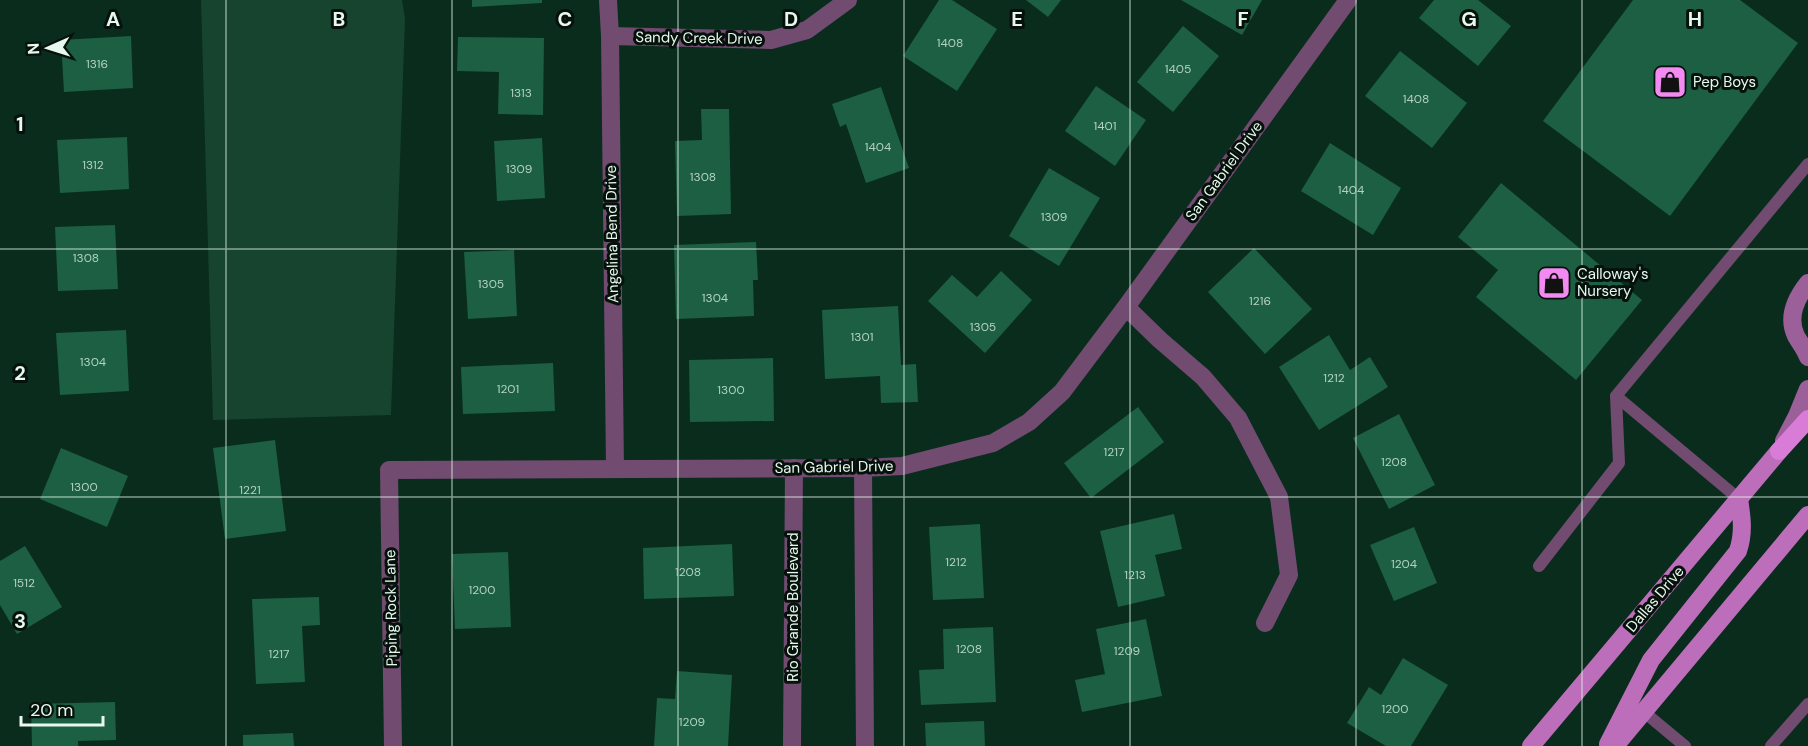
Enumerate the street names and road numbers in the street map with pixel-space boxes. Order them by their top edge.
street label: Sandy Creek Drive [635,27,763,49]
street label: San Gabriel Drive [1181,117,1267,225]
street label: Angelina Bend Drive [601,165,623,303]
street label: San Gabriel Drive [774,456,894,478]
street label: Rio Grande Boulevard [783,532,803,682]
street label: Piping Rock Lane [380,549,402,667]
street label: Dallas Drive [1622,562,1688,636]

